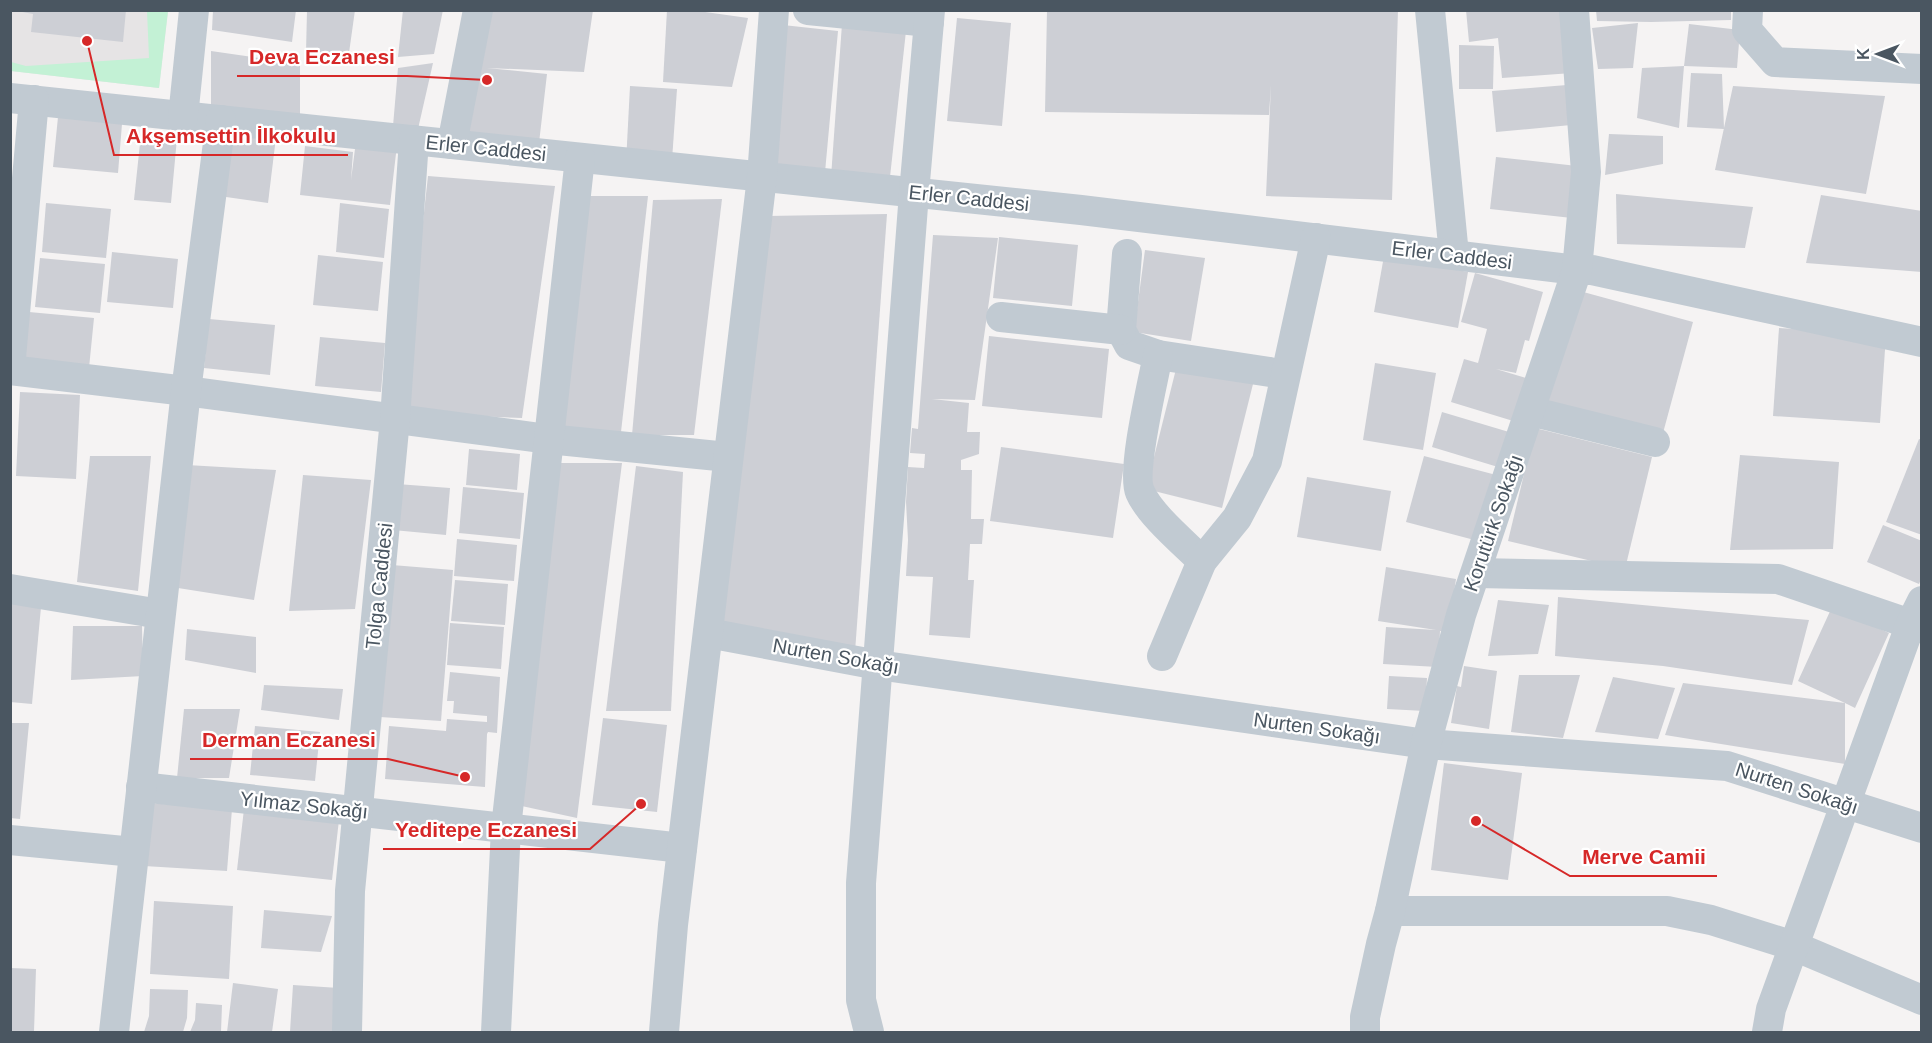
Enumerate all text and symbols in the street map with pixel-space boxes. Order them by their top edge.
north arrow [1848,24,1908,84]
callout: Deva Eczanesi [237,37,407,76]
text: Deva Eczanesi [249,45,395,68]
text: K [1855,48,1872,60]
callout: Akşemsettin İlkokulu [114,116,348,155]
text: Akşemsettin İlkokulu [126,124,336,147]
street label: Erler Caddesi [425,131,547,165]
street label: Erler Caddesi [908,181,1030,215]
street label: Erler Caddesi [1391,237,1513,273]
street label: Korutürk Sokağı [1459,452,1527,594]
street label: Tolga Caddesi [361,522,397,650]
street label: Nurten Sokağı [771,634,901,678]
street label: Nurten Sokağı [1252,708,1382,748]
callout: Derman Eczanesi [190,720,388,759]
text: Derman Eczanesi [202,728,376,751]
street label: Nurten Sokağı [1733,758,1861,818]
street label: Yılmaz Sokağı [239,787,369,823]
callout: Yeditepe Eczanesi [383,810,590,849]
text: Yeditepe Eczanesi [395,818,577,841]
callout: Merve Camii [1570,837,1717,876]
text: Merve Camii [1582,845,1706,868]

